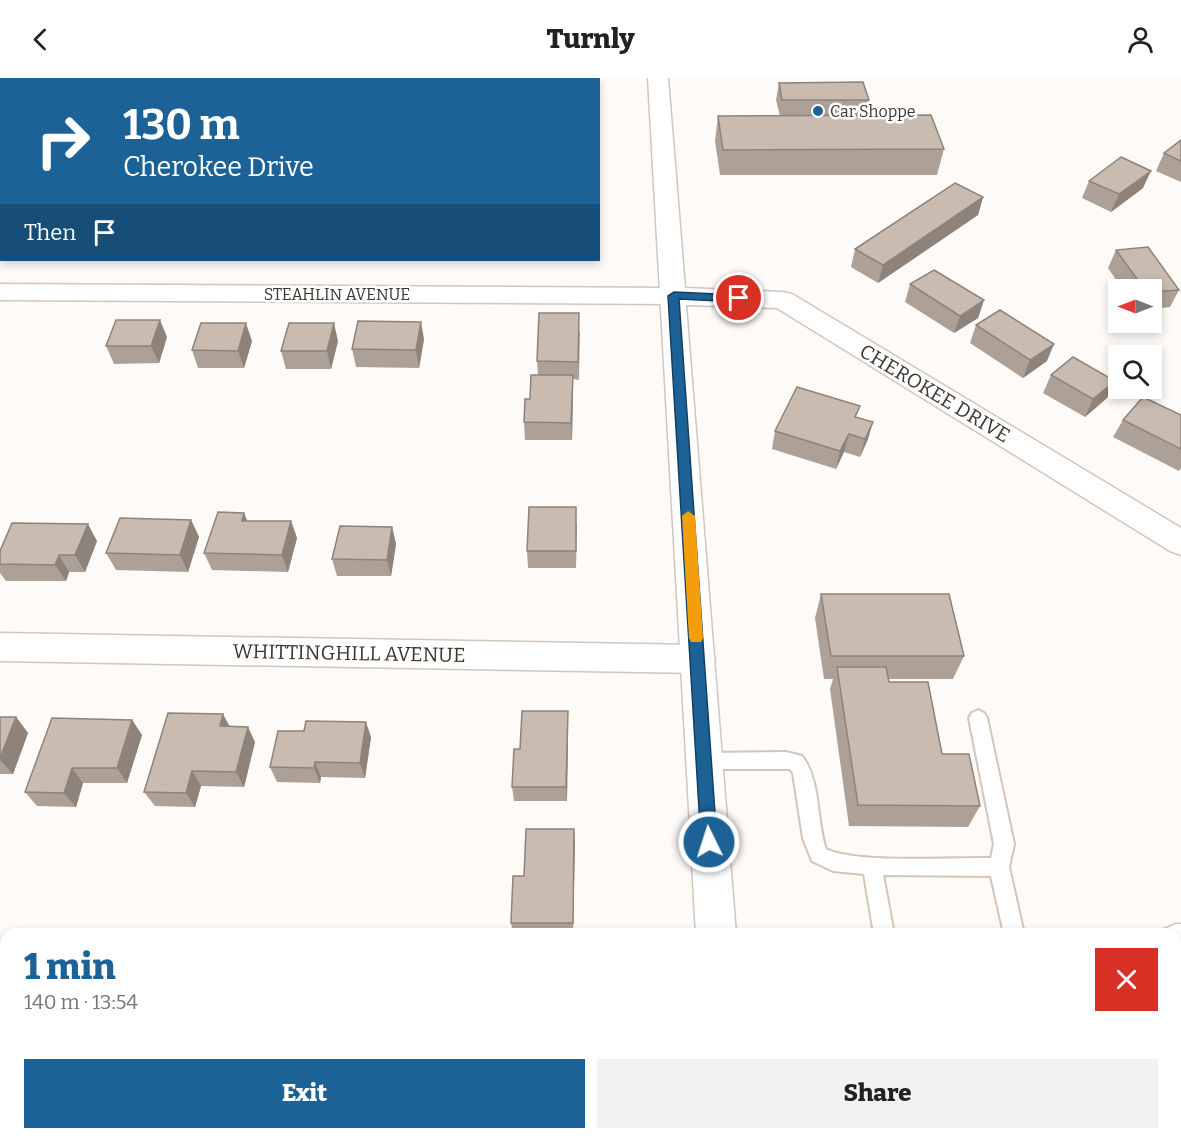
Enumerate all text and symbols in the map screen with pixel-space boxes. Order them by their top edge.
icon: back [24,23,57,56]
text: Turnly [546,23,635,55]
icon: person [1124,23,1157,56]
text: 130 m [123,100,240,150]
icon: right [24,102,102,180]
place label: Car Shoppe [830,102,916,121]
marker: Car Shoppe [811,104,825,118]
text: Cherokee Drive [123,151,314,183]
icon: arrive [88,216,121,249]
text: Then [24,219,76,246]
pin [713,272,764,323]
north arrow [1108,279,1162,333]
map controls [1108,279,1162,399]
icon: arrive [722,281,755,314]
street label: STEAHLIN AVENUE [264,285,410,304]
street label: CHEROKEE DRIVE [855,339,1015,447]
button: search [1108,345,1162,399]
street label: WHITTINGHILL AVENUE [232,639,466,667]
position arrow [677,810,741,874]
text: 1 min [24,945,116,989]
button: close [1095,948,1158,1011]
text: 140 m · 13:54 [24,990,138,1014]
button: Exit [24,1059,585,1128]
button: Share [597,1059,1158,1128]

